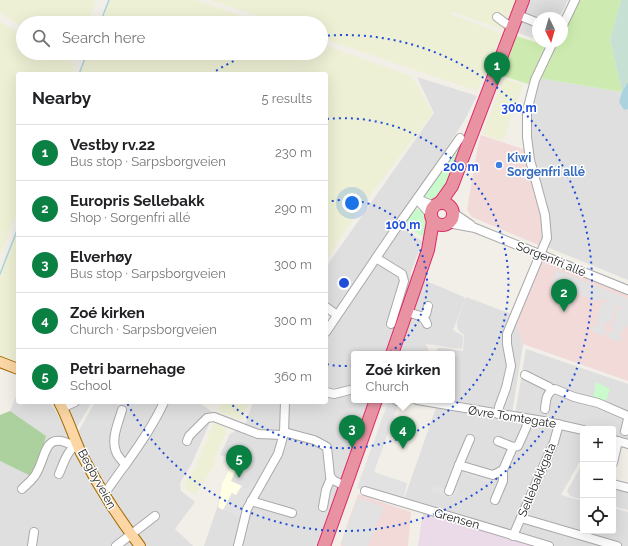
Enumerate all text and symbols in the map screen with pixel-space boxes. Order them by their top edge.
north arrow [532,12,568,48]
search box [16,16,328,60]
icon: search [30,27,52,49]
text: Search here [62,29,145,47]
pin: 1 [484,52,510,85]
text: Nearby [32,88,91,108]
text: 5 results [261,91,312,106]
text: 300 m [501,101,537,115]
text: Vestby rv.22 [70,136,155,154]
text: 1 [42,145,48,160]
text: 230 m [275,145,312,160]
place label: Kiwi Sorgenfri allé [507,151,585,179]
text: Bus stop · Sarpsborgveien [70,154,226,169]
text: 200 m [443,160,479,174]
marker: Kiwi Sorgenfri allé [494,160,504,170]
text: Europris Sellebakk [70,192,205,210]
your location [342,193,362,213]
text: 2 [41,201,49,216]
text: 290 m [274,201,312,216]
text: Shop · Sorgenfri allé [70,210,190,225]
text: 100 m [386,218,420,232]
street label: Sorgenfri allé [514,239,588,279]
text: Elverhøy [70,248,132,266]
text: 3 [41,257,49,272]
text: 300 m [274,257,312,272]
text: Bus stop · Sarpsborgveien [70,266,226,281]
centre of rings [337,276,351,290]
pin: 2 [551,279,577,312]
text: Zoé kirken [70,304,145,322]
text: 4 [41,313,49,328]
text: 300 m [274,313,312,328]
text: Church · Sarpsborgveien [70,322,217,337]
popup [351,351,455,403]
text: Petri barnehage [70,360,185,378]
text: Zoé kirken [366,361,440,379]
text: 5 [41,369,49,384]
text: 360 m [274,369,312,384]
text: School [70,378,112,393]
text: Church [366,379,409,394]
street label: Øvre Tomtegate [467,403,557,431]
pin: 3 [339,415,365,448]
pin: 4 [390,416,416,449]
map controls [580,426,616,534]
button: + [580,426,616,462]
street label: Sellebakkgata [515,441,559,519]
pin: 5 [226,445,252,478]
street label: Begbyveien [75,447,119,511]
button: − [580,462,616,498]
button: locate [580,498,616,534]
street label: Grensen [433,506,481,532]

